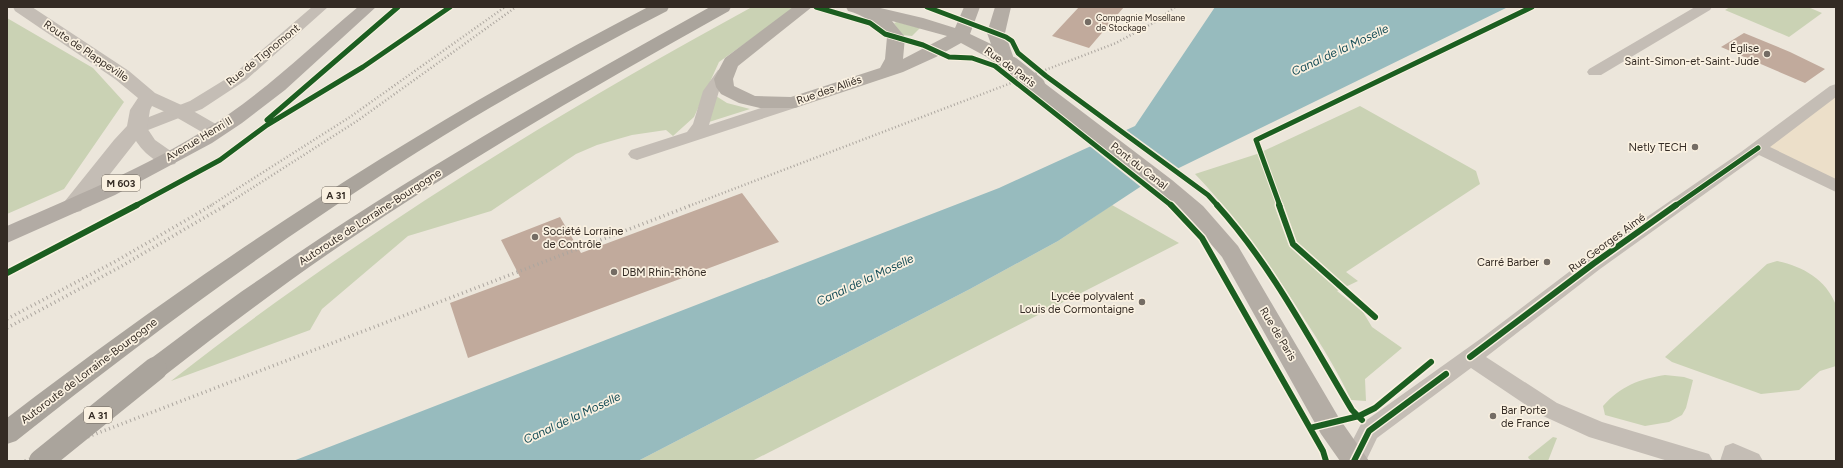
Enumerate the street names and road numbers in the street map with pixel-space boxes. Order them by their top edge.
street label: Route de Plappeville [41,18,131,84]
street label: Rue de Tignomont [224,21,302,89]
street label: Rue de Paris [982,44,1038,90]
street label: Rue des Alliés [795,73,863,107]
street label: Avenue Henri II [163,114,235,164]
street label: Pont du Canal [1108,140,1170,192]
street label: Autoroute de Lorraine-Bourgogne [296,166,444,268]
road number: M 603 [102,175,140,191]
road number: A 31 [322,187,350,203]
street label: Rue Georges Aimé [1566,211,1648,275]
street label: Rue de Paris [1257,305,1299,363]
street label: Autoroute de Lorraine-Bourgogne [18,316,160,426]
road number: A 31 [84,407,112,423]

